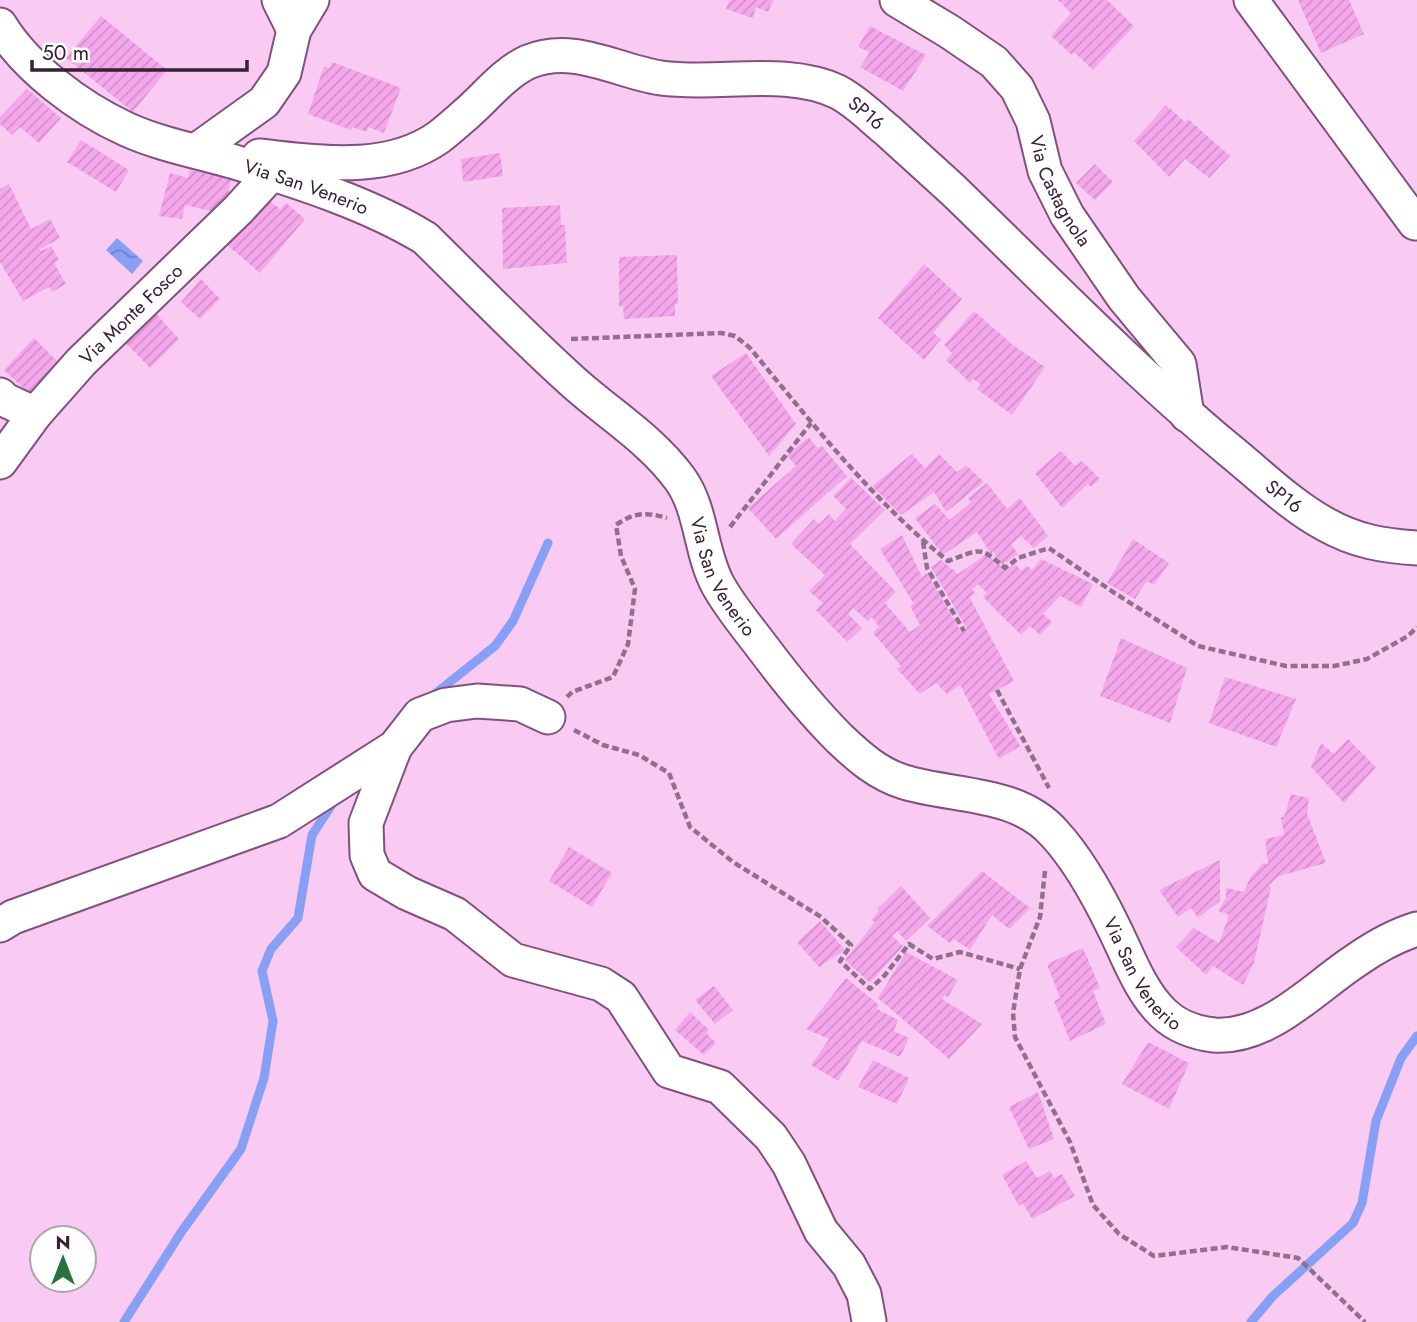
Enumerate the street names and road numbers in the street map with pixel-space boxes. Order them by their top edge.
street label: SP16 [843,89,891,136]
street label: Via Castagnola [1023,133,1098,252]
street label: Via San Venerio [241,152,373,221]
street label: Via Monte Fosco [73,257,188,370]
street label: SP16 [1260,473,1308,519]
street label: Via San Venerio [684,514,762,642]
street label: Via San Venerio [1097,912,1187,1037]

